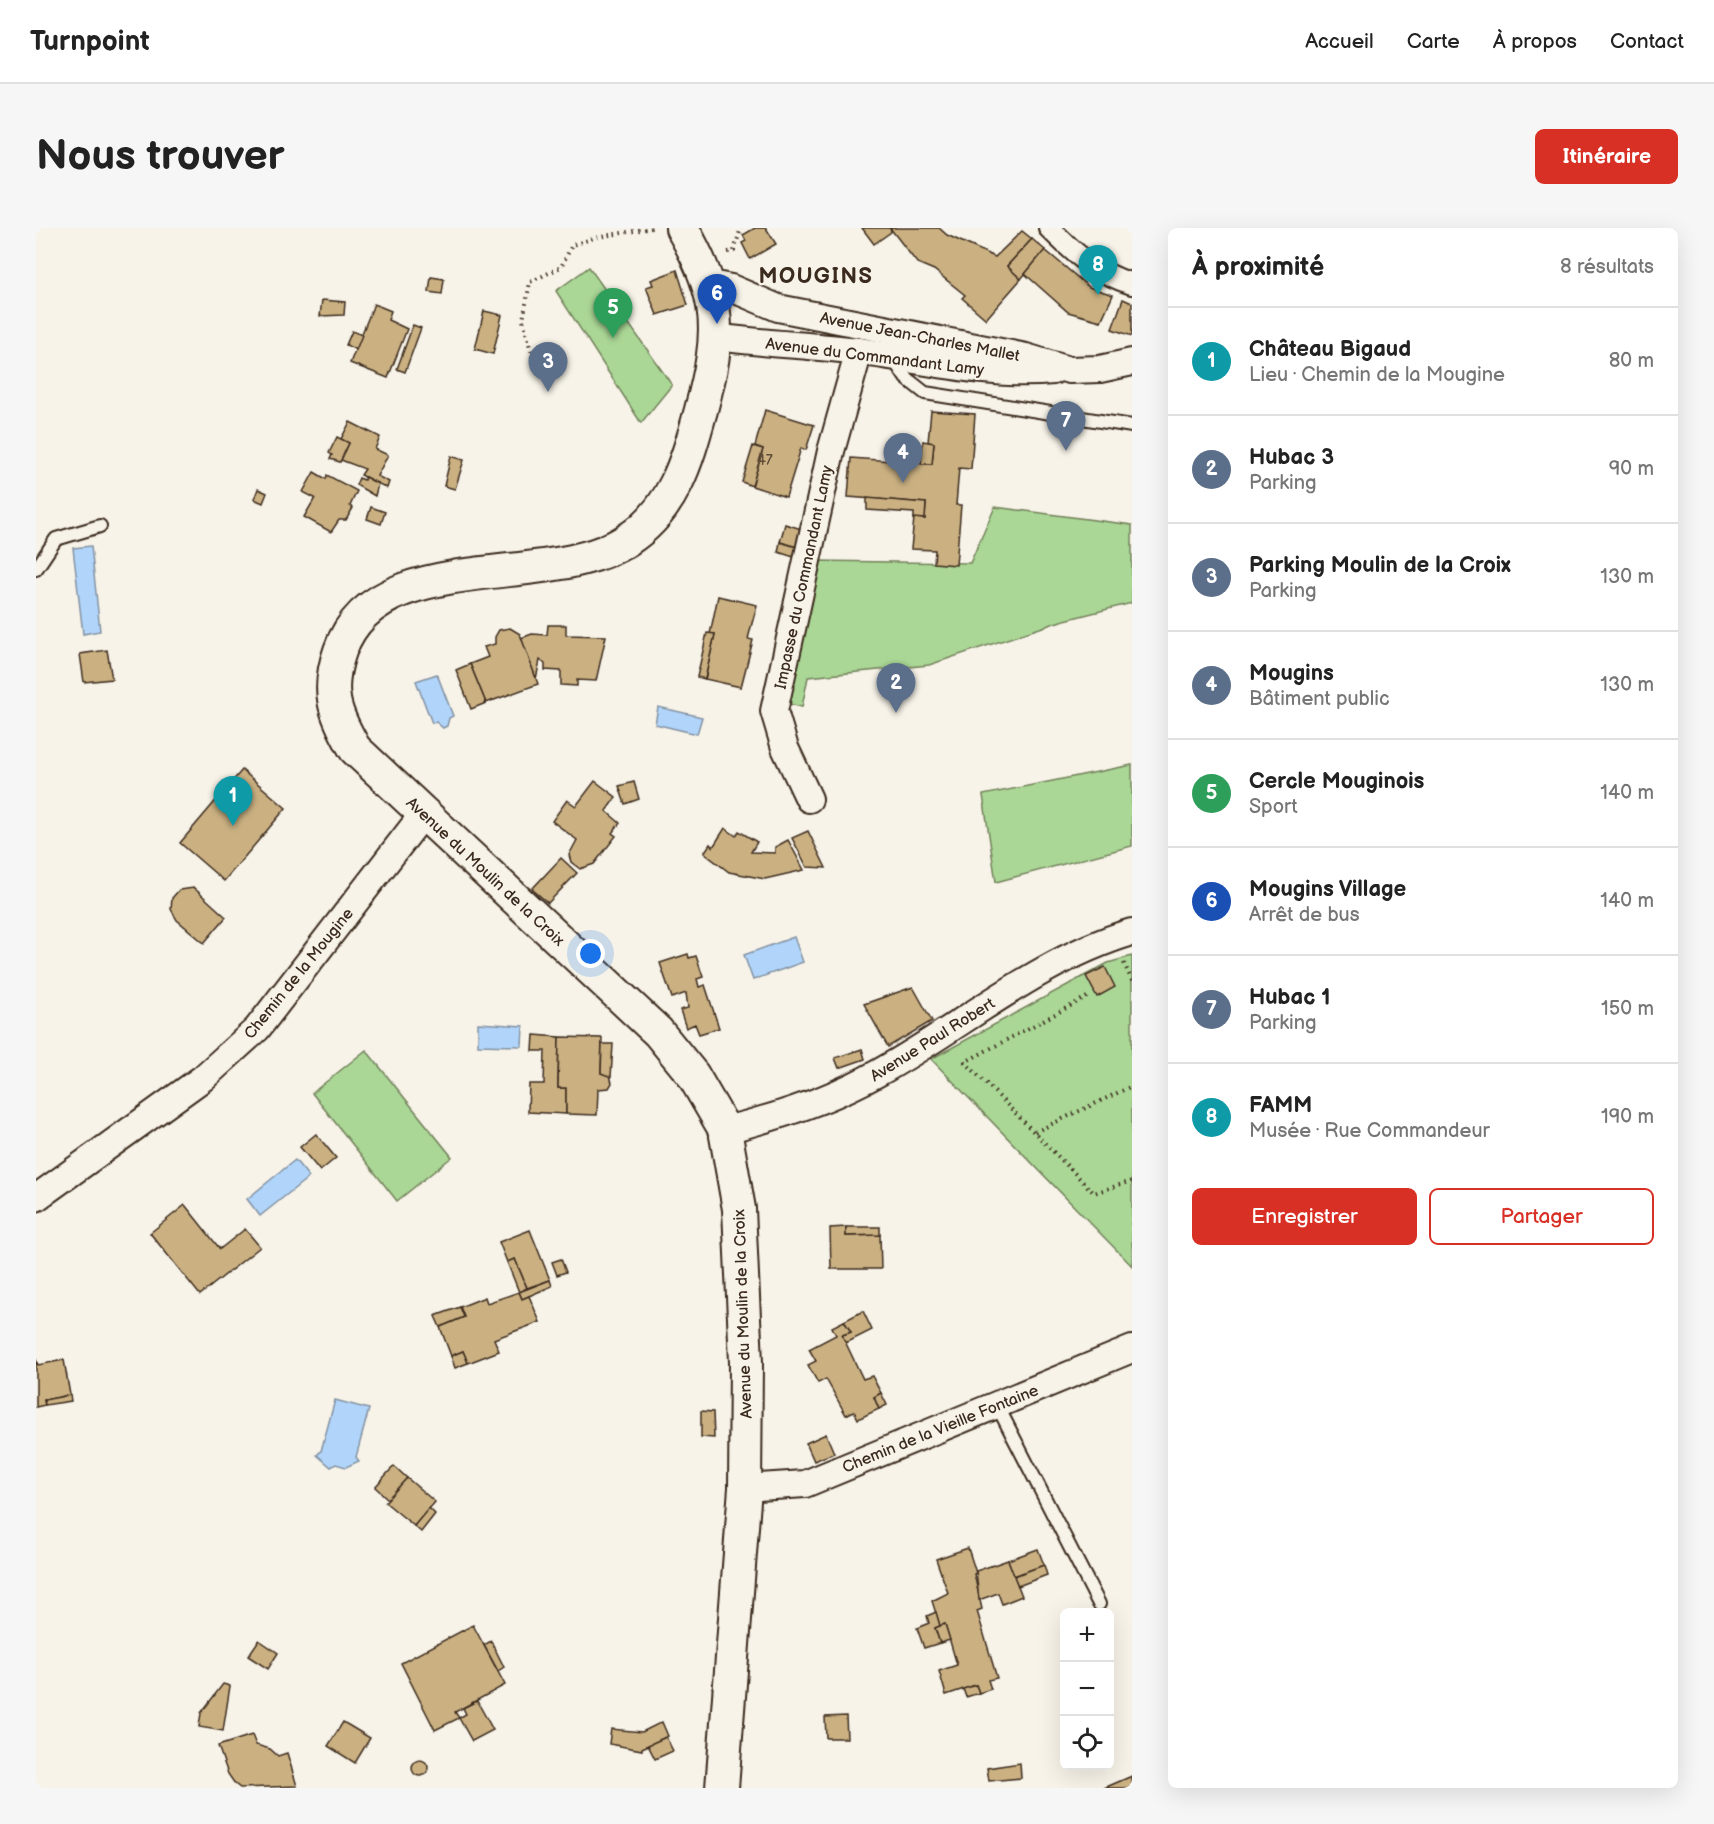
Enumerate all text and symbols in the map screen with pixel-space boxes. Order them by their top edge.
text: Turnpoint [30,25,150,58]
text: Accueil [1305,29,1374,54]
text: Carte [1407,29,1460,54]
text: À propos [1493,29,1577,54]
text: Contact [1610,29,1684,54]
button: Itinéraire [1535,129,1678,184]
text: Nous trouver [36,131,284,182]
pin: 8 [1078,245,1118,295]
text: À proximité [1192,252,1324,283]
text: 8 résultats [1560,255,1654,279]
district label: MOUGINS [759,263,873,290]
pin: 6 [698,274,736,324]
pin: 5 [594,288,632,338]
street label: Avenue Jean-Charles Mallet [818,309,1021,366]
street label: Avenue du Commandant Lamy [764,335,986,380]
text: Château Bigaud [1249,336,1411,363]
pin: 3 [528,342,568,392]
text: 1 [1207,349,1216,373]
text: 80 m [1609,349,1654,373]
text: Lieu · Chemin de la Mougine [1249,363,1505,387]
pin: 7 [1046,402,1086,451]
pin: 4 [884,434,922,483]
text: Hubac 3 [1249,444,1334,471]
house number: 47 [757,452,773,469]
text: 2 [1206,457,1217,481]
text: 90 m [1609,457,1654,481]
street label: Impasse du Commandant Lamy [771,463,838,691]
text: Parking [1249,471,1317,495]
text: Parking Moulin de la Croix [1249,552,1511,579]
text: 3 [1206,565,1217,589]
text: 130 m [1600,565,1654,589]
text: Parking [1249,579,1317,603]
text: Mougins [1249,660,1334,687]
pin: 2 [876,664,916,713]
text: 4 [1206,673,1217,697]
text: 130 m [1600,673,1654,697]
text: Bâtiment public [1249,687,1390,711]
text: Cercle Mouginois [1249,768,1424,795]
pin: 1 [214,776,252,826]
text: 5 [1206,781,1217,805]
text: 140 m [1600,781,1654,805]
street label: Avenue du Moulin de la Croix [402,794,569,951]
text: Sport [1249,795,1298,819]
text: Mougins Village [1249,876,1406,903]
text: 6 [1205,889,1218,913]
text: 140 m [1600,889,1654,913]
text: Arrêt de bus [1249,903,1360,927]
street label: Chemin de la Mougine [240,904,358,1043]
your location [576,939,605,968]
text: Hubac 1 [1249,984,1330,1011]
street label: Avenue Paul Robert [867,994,999,1086]
text: 7 [1206,997,1217,1021]
text: 150 m [1601,997,1654,1021]
text: Parking [1249,1011,1317,1035]
text: FAMM [1249,1092,1312,1119]
text: 8 [1205,1105,1218,1129]
text: 190 m [1601,1105,1654,1129]
text: Musée · Rue Commandeur [1249,1119,1490,1143]
button: Enregistrer [1192,1188,1417,1245]
button: Partager [1429,1188,1654,1245]
street label: Avenue du Moulin de la Croix [730,1208,757,1419]
street label: Chemin de la Vieille Fontaine [840,1381,1042,1478]
map controls [1060,1608,1114,1770]
button: + [1060,1608,1114,1662]
button: − [1060,1662,1114,1716]
button: locate [1060,1716,1114,1770]

